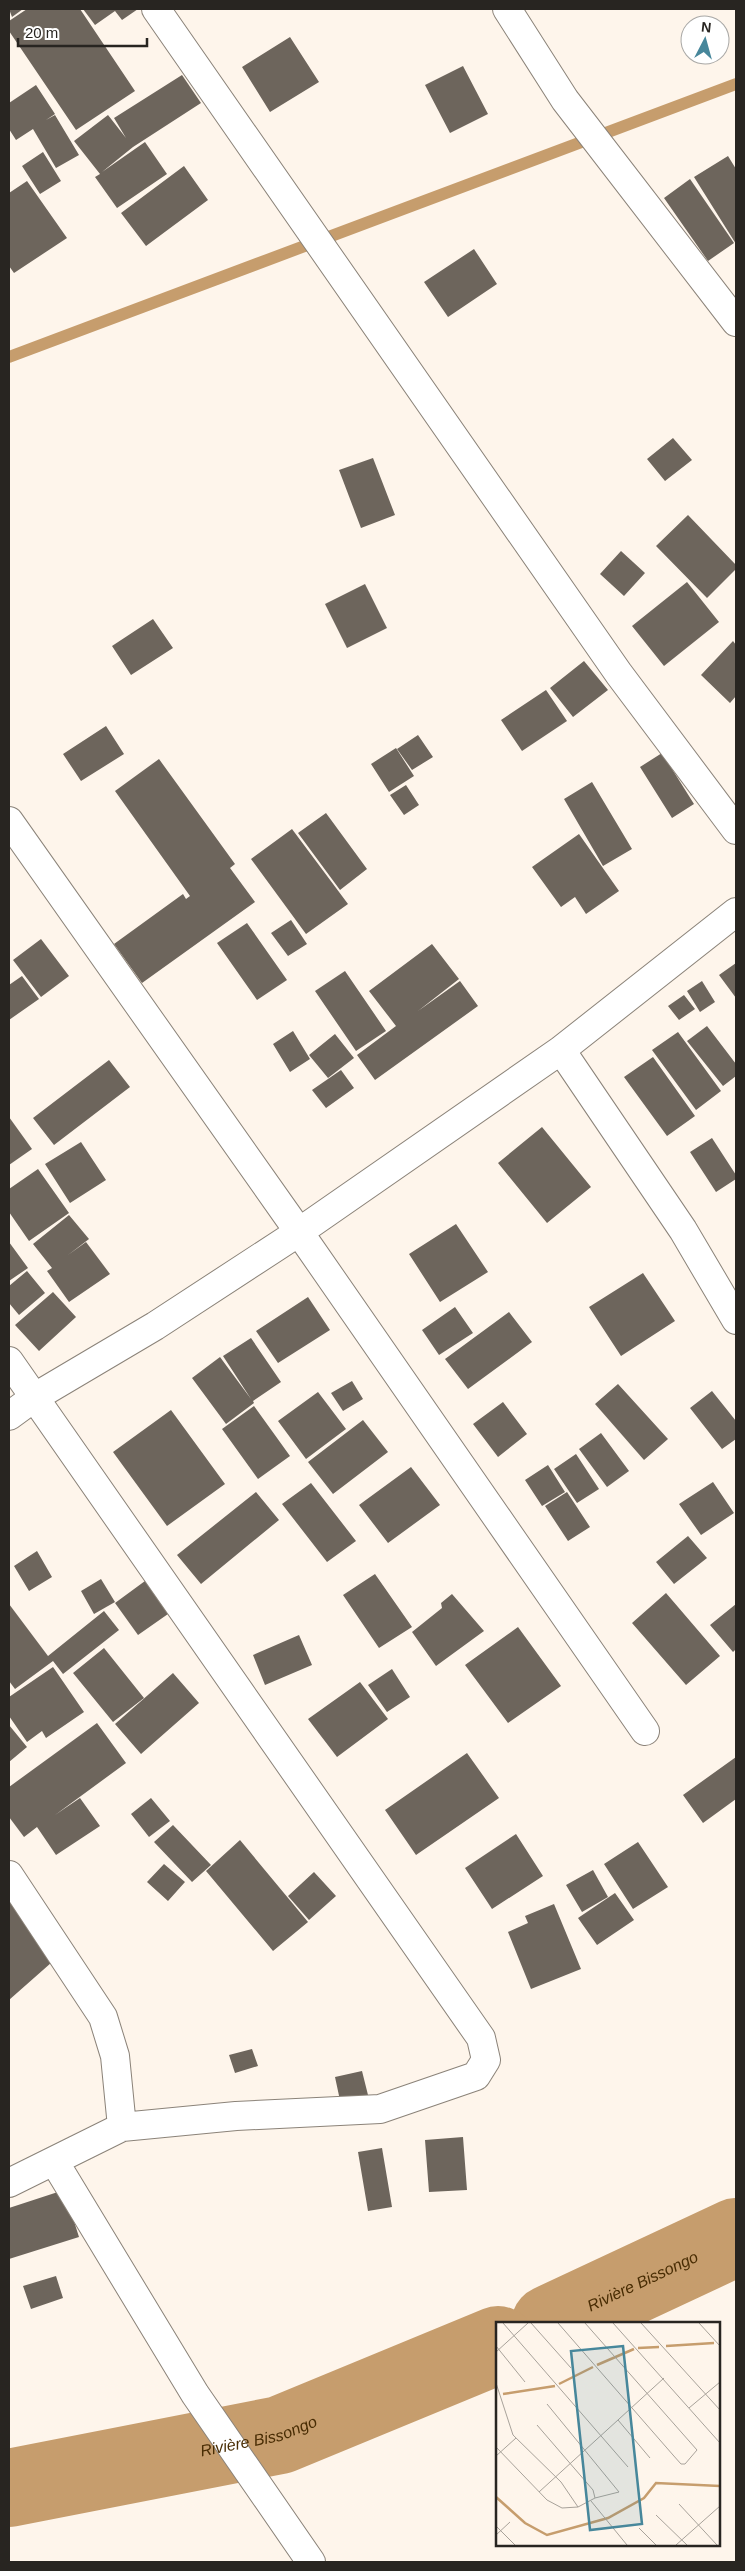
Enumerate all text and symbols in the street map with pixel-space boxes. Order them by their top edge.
scale bar [18,15,146,47]
north arrow [680,15,730,65]
text: N [700,19,712,36]
text: 20 m [25,24,58,41]
water label: Rivière Bissongo [585,2248,701,2314]
inset map [496,2322,720,2546]
water label: Rivière Bissongo [199,2413,320,2459]

